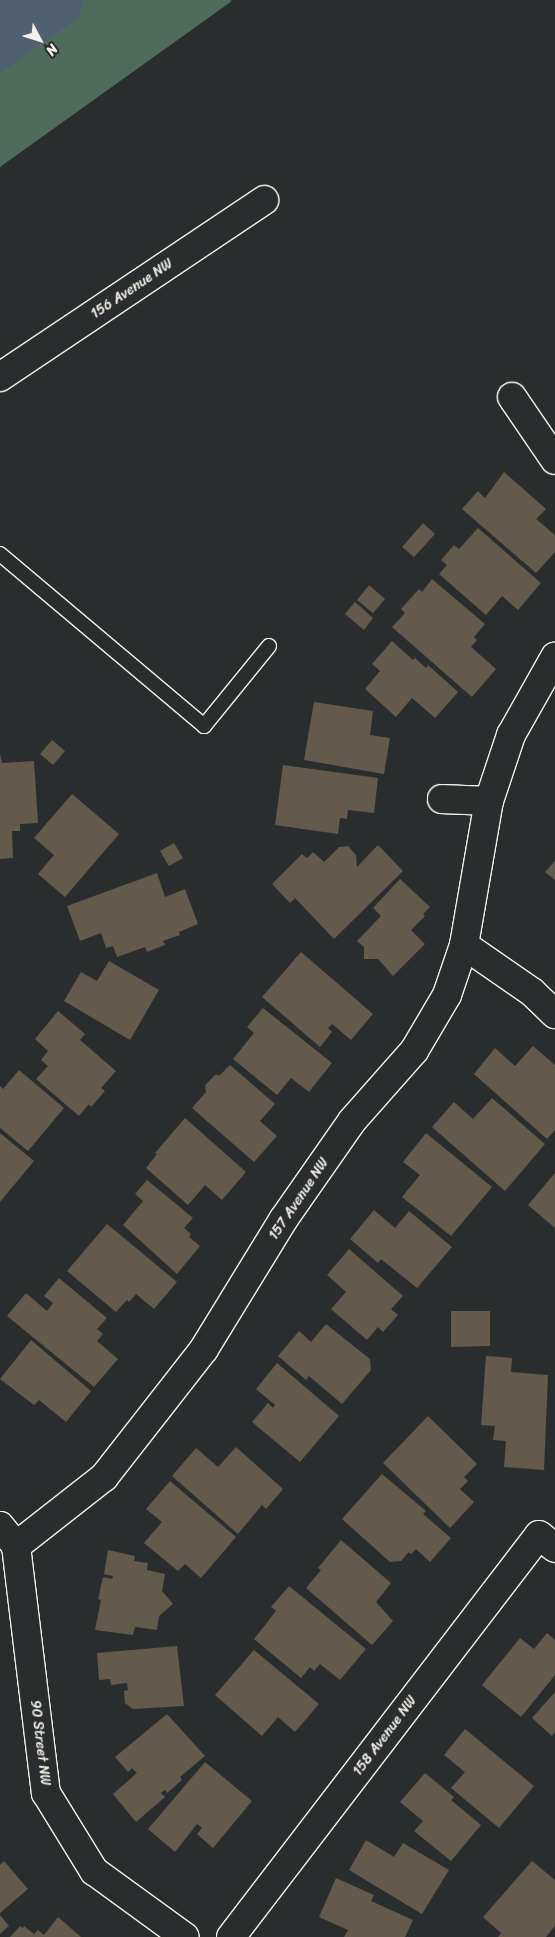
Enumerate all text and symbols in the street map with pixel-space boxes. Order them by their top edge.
north arrow [15,15,65,65]
text: N [39,38,65,62]
street label: 156 Avenue NW [88,255,176,323]
street label: 157 Avenue NW [265,1155,333,1243]
street label: 158 Avenue NW [350,1693,420,1779]
street label: 90 Street NW [26,1699,54,1787]

